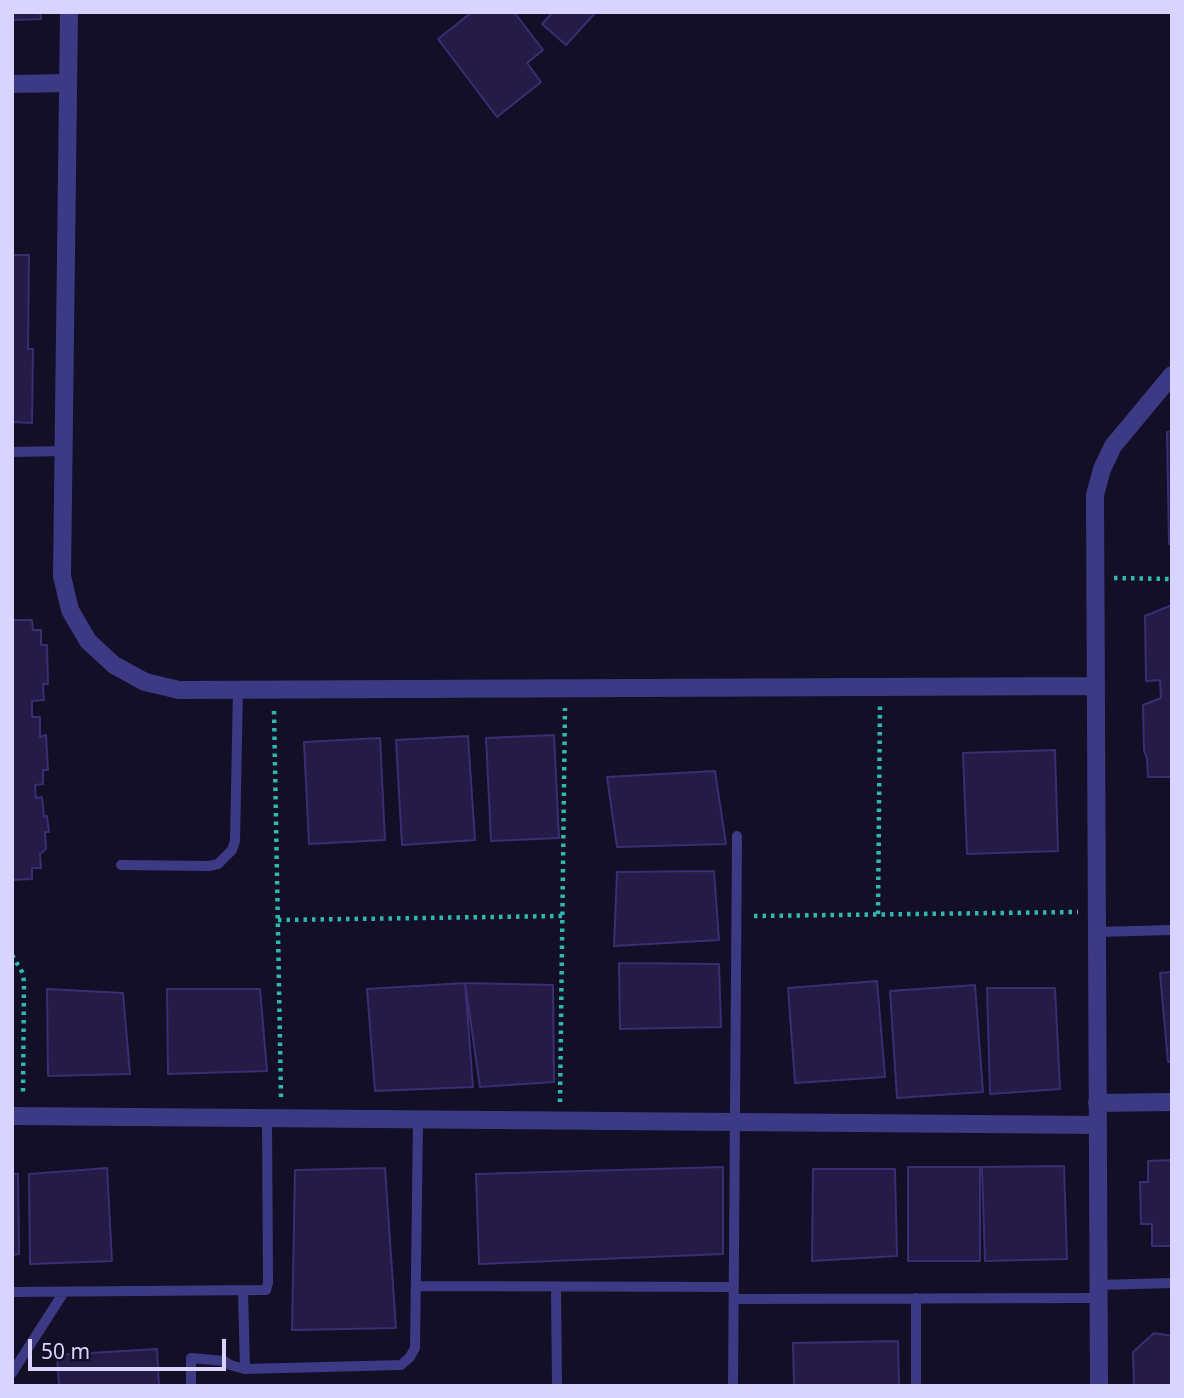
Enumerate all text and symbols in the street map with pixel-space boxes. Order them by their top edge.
scale bar [32,1324,229,1368]
text: 50 m [41,1337,90,1365]

